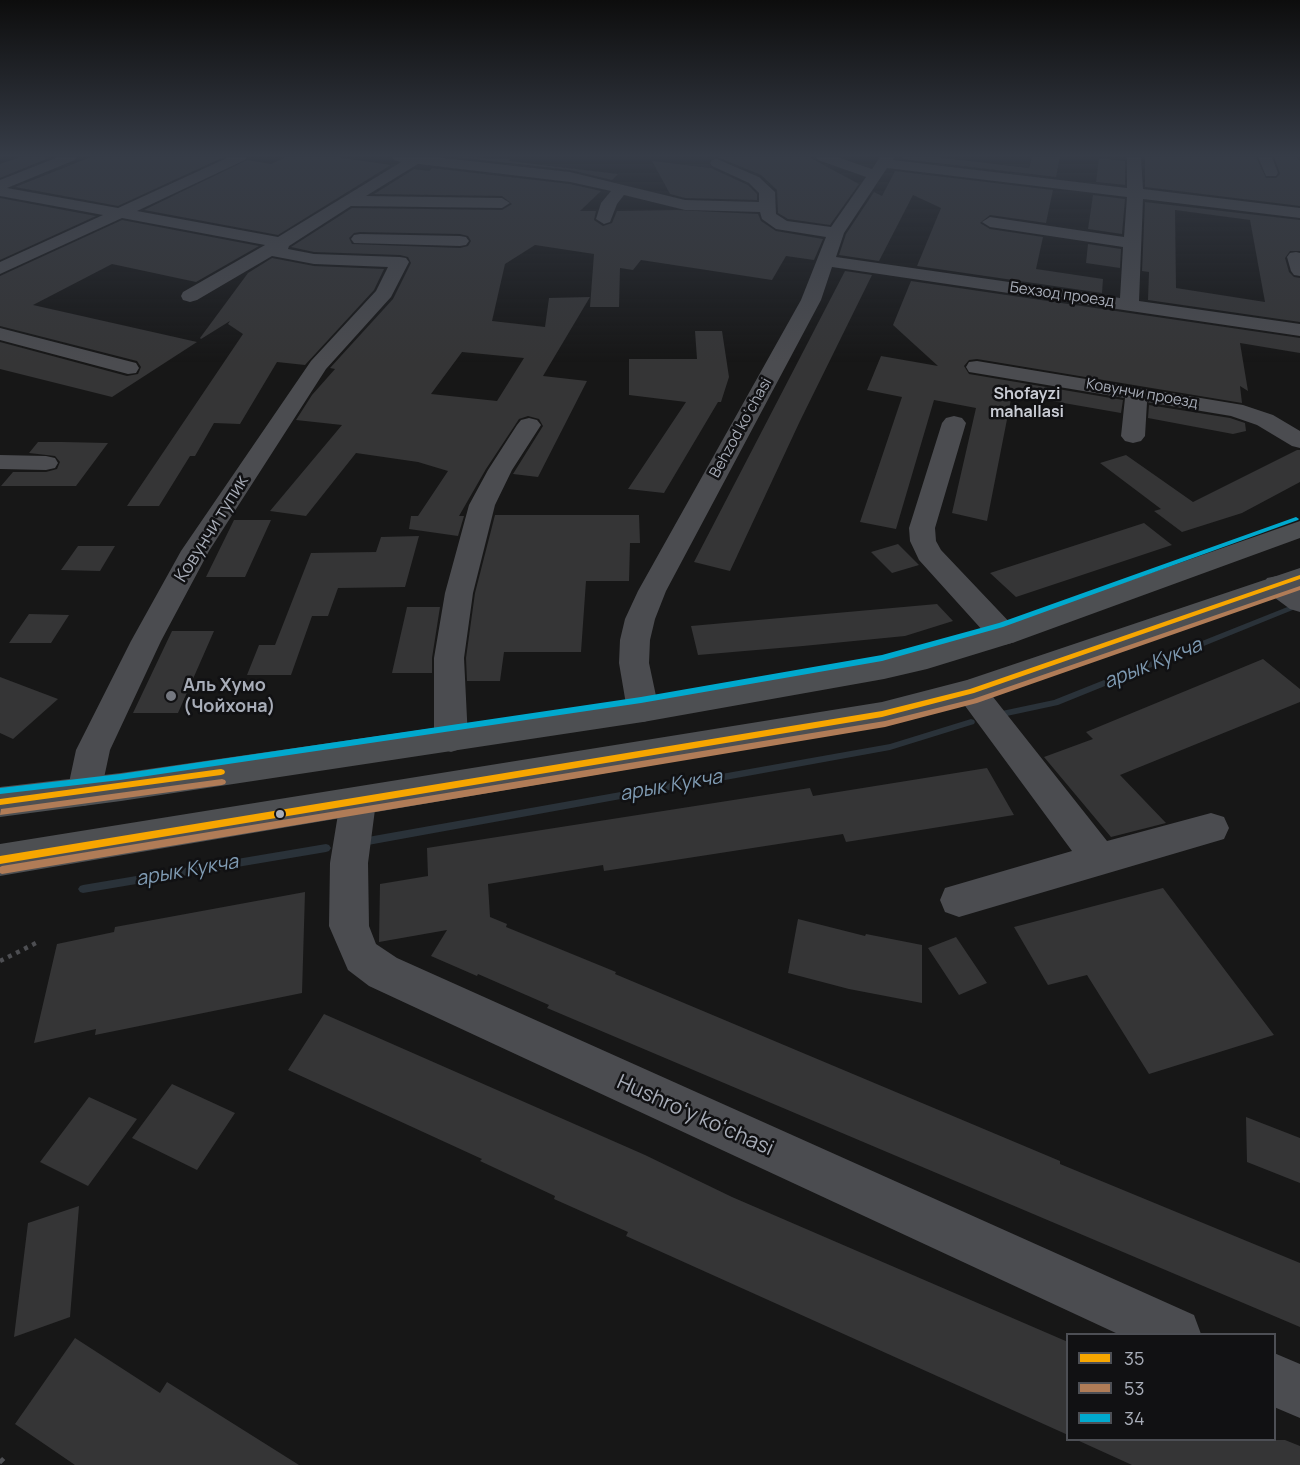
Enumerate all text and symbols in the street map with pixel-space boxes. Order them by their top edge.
street label: Бехзод проезд [1009,279,1115,311]
street label: Behzod ko‘chasi [706,375,776,481]
street label: Ковунчи проезд [1085,375,1199,413]
district label: Shofayzi mahallasi [990,385,1064,423]
street label: Ковунчи тупик [171,472,253,586]
water label: арык Кукча [1100,633,1206,695]
place label: Аль Хумо (Чойхона) [183,675,275,718]
marker: Аль Хумо (Чойхона) [164,689,178,703]
water label: арык Кукча [618,765,724,807]
unlabelled marker [274,808,286,820]
water label: арык Кукча [134,850,240,892]
street label: Hushroʻy koʻchasi [613,1070,777,1162]
legend [1066,1333,1276,1441]
text: 35 [1124,1346,1144,1370]
text: 53 [1124,1376,1144,1400]
text: 34 [1124,1406,1145,1430]

